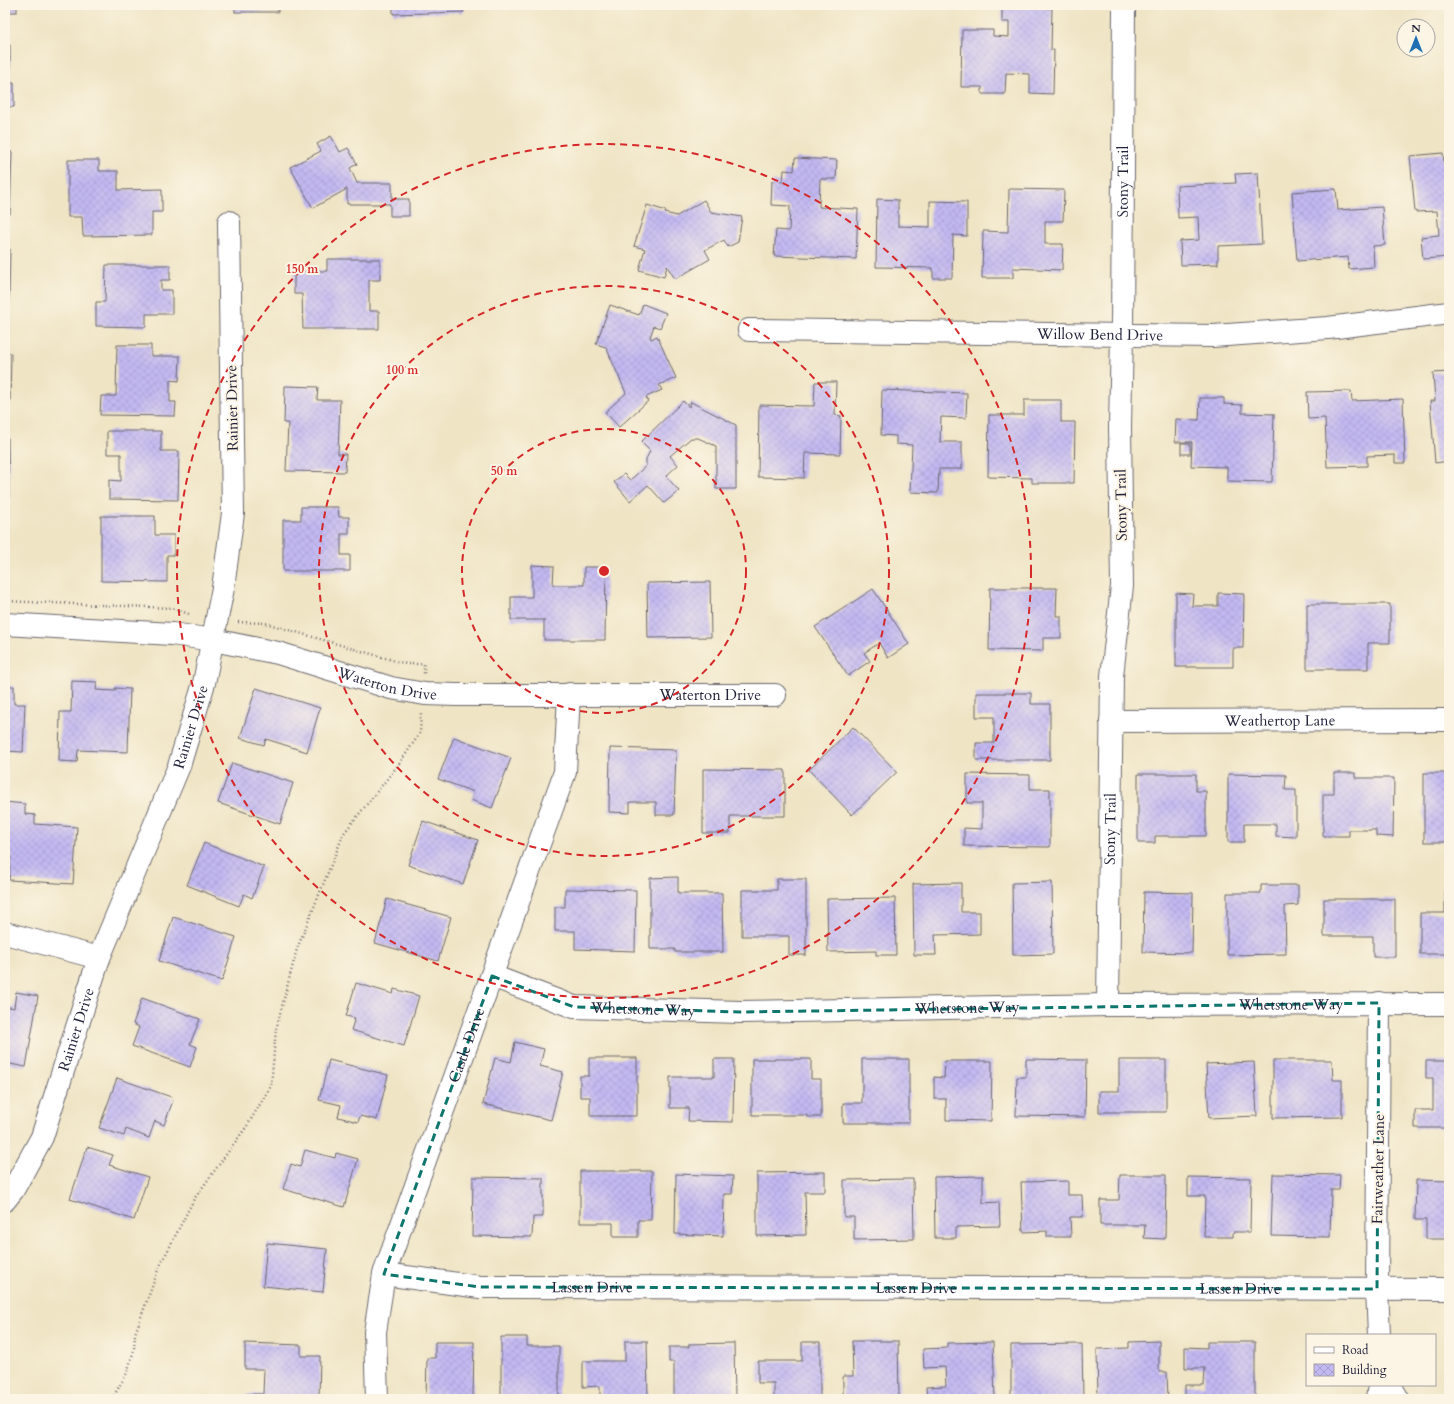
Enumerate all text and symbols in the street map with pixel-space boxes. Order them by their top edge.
north arrow [1396,18,1436,58]
text: N [1411,21,1421,36]
street label: Stony Trail [1113,145,1133,218]
text: 150 m [286,261,319,277]
street label: Willow Bend Drive [1036,324,1164,345]
text: 100 m [386,362,419,378]
street label: Rainier Drive [221,364,243,451]
text: 50 m [491,463,518,479]
street label: Stony Trail [1110,469,1132,541]
centre of rings [597,564,611,578]
street label: Waterton Drive [334,662,438,704]
street label: Rainier Drive [169,682,213,771]
street label: Waterton Drive [658,685,761,705]
street label: Weathertop Lane [1224,710,1336,731]
street label: Stony Trail [1100,793,1121,865]
street label: Rainier Drive [54,985,99,1074]
street label: Whetstone Way [1238,994,1344,1015]
street label: Whetstone Way [590,997,696,1021]
street label: Whetstone Way [914,997,1020,1019]
street label: Castle Drive [444,1005,489,1086]
street label: Fairweather Lane [1367,1114,1389,1224]
street label: Lassen Drive [551,1277,633,1297]
street label: Lassen Drive [875,1278,957,1298]
street label: Lassen Drive [1199,1278,1281,1299]
legend [1306,1334,1436,1386]
text: Road [1342,1342,1369,1358]
text: Building [1342,1362,1387,1378]

